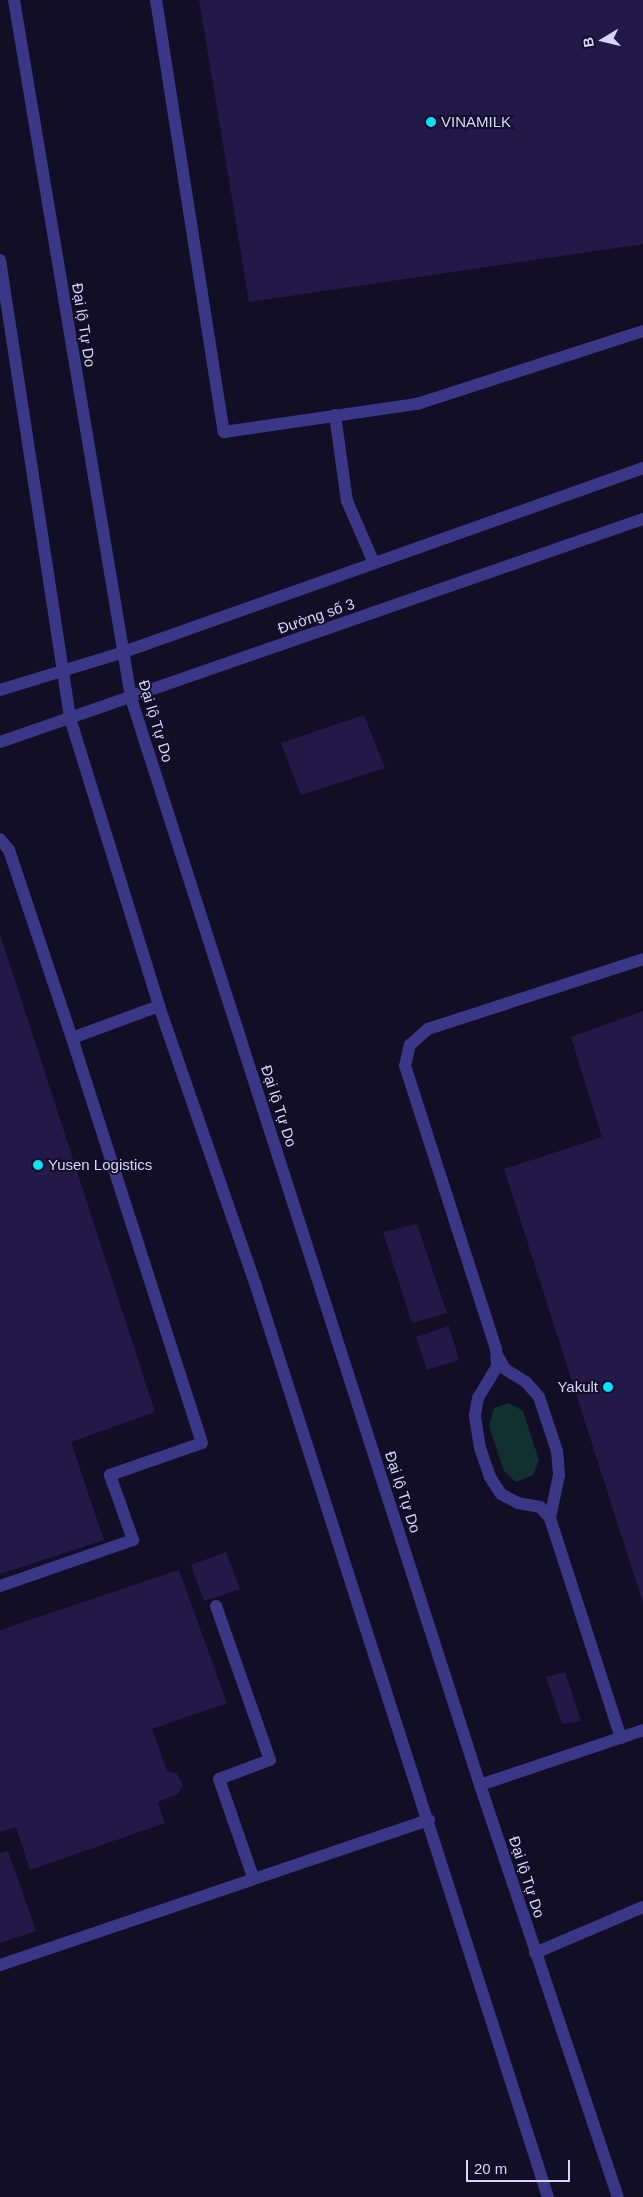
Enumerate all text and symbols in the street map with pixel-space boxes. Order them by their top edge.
north arrow [578,15,628,65]
text: B [579,36,597,49]
place label: VINAMILK [441,113,511,131]
marker: VINAMILK [425,116,437,128]
street label: Đại lộ Tự Do [68,282,100,368]
street label: Đường số 3 [275,594,357,638]
street label: Đại lộ Tự Do [135,678,177,764]
street label: Đại lộ Tự Do [257,1063,301,1149]
place label: Yusen Logistics [48,1156,152,1174]
marker: Yusen Logistics [32,1159,44,1171]
place label: Yakult [557,1378,598,1396]
marker: Yakult [602,1381,614,1393]
street label: Đại lộ Tự Do [381,1449,425,1535]
street label: Đại lộ Tự Do [505,1834,549,1920]
scale bar [468,2150,572,2182]
text: 20 m [474,2160,507,2177]

